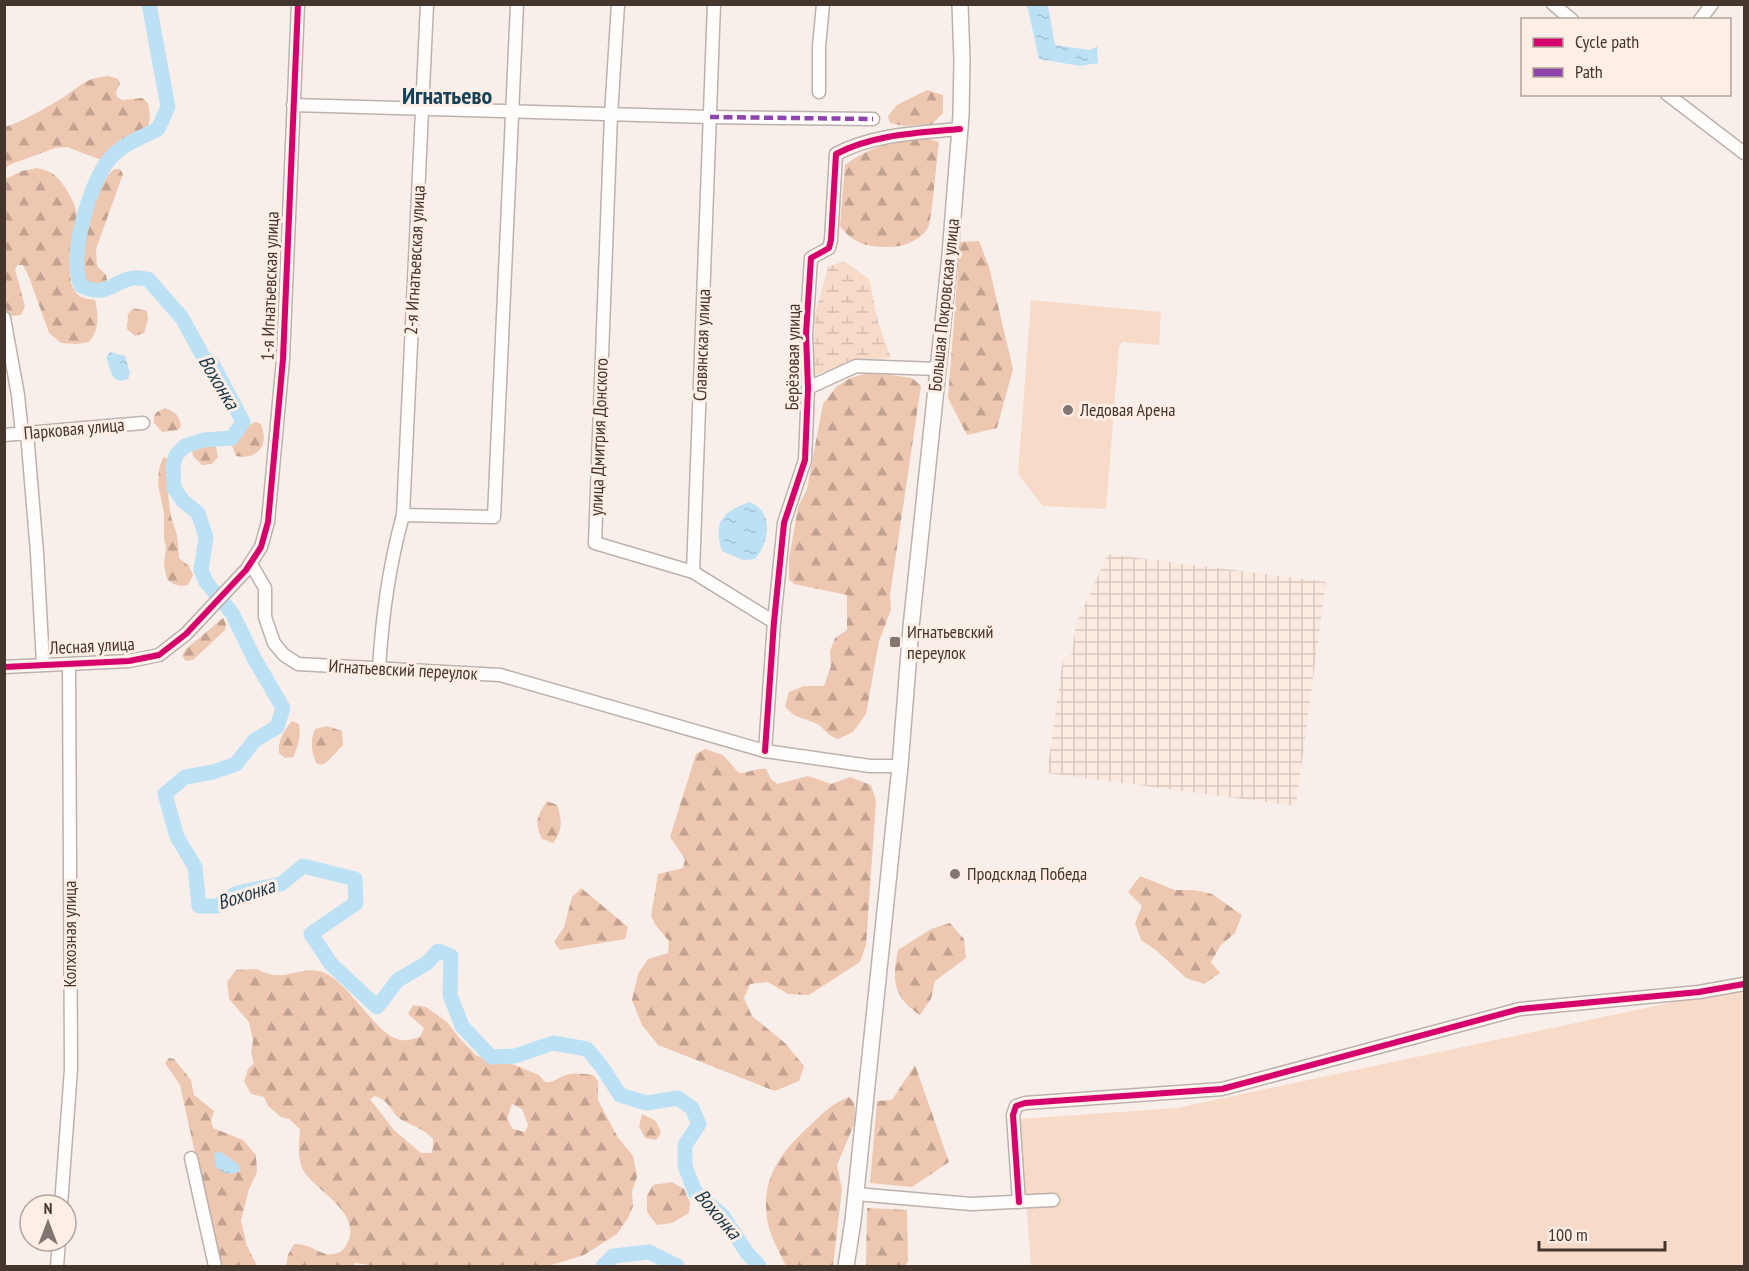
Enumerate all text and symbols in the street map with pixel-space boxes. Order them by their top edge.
legend [1521,18,1731,96]
text: Cycle path [1575,30,1639,53]
text: Path [1575,60,1603,83]
district label: Игнатьево [402,80,492,111]
street label: 2-я Игнатьевская улица [399,185,430,335]
street label: 1-я Игнатьевская улица [255,211,284,361]
street label: Большая Покровская улица [923,217,964,393]
street label: Славянская улица [688,288,715,402]
street label: Берёзовая улица [780,303,805,411]
water label: Вохонка [193,350,246,415]
street label: улица Дмитрия Донского [584,357,613,516]
place label: Ледовая Арена [1079,398,1175,421]
marker: Ледовая Арена [1061,403,1075,417]
street label: Парковая улица [23,413,125,444]
place label: Игнатьевский переулок [907,620,993,664]
street label: Лесная улица [48,632,135,659]
marker: Игнатьевский переулок [888,635,902,649]
street label: Игнатьевский переулок [328,654,478,685]
place label: Продсклад Победа [967,862,1087,885]
marker: Продсклад Победа [948,867,962,881]
water label: Вохонка [214,872,279,915]
street label: Колхозная улица [58,881,81,987]
water label: Вохонка [689,1183,748,1245]
north arrow [18,1193,78,1253]
text: N [44,1198,52,1218]
scale bar [1539,1214,1665,1252]
text: 100 m [1548,1223,1588,1246]

